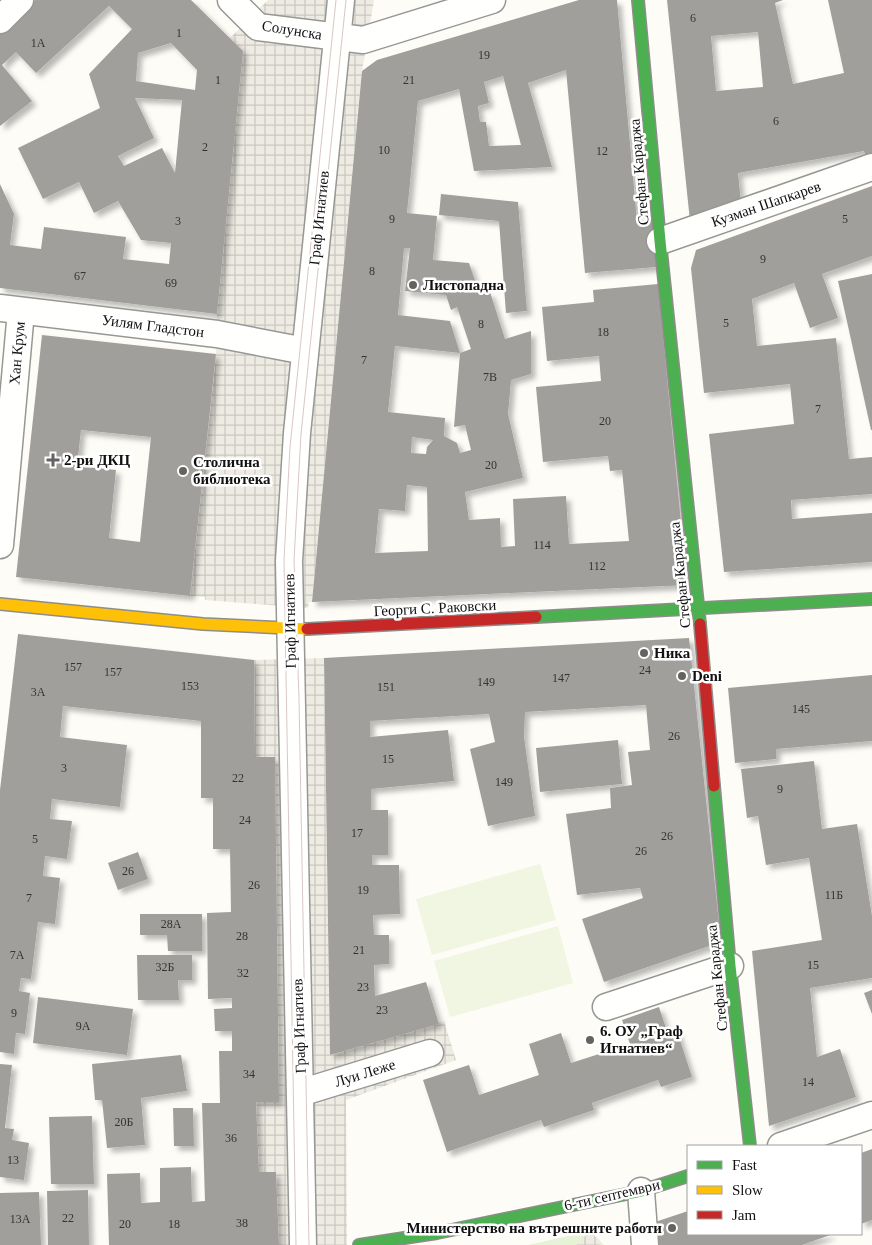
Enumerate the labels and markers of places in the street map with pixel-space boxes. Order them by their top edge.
place label: Листопадна [423,277,505,293]
marker: Листопадна [407,279,419,291]
place label: 2-ри ДКЦ [64,452,130,468]
marker: 2-ри ДКЦ [46,453,60,467]
place label: Столична библиотека [193,454,271,487]
marker: Столична библиотека [177,465,189,477]
place label: Ника [654,645,691,661]
marker: Ника [638,647,650,659]
place label: Deni [692,668,722,684]
marker: Deni [676,670,688,682]
place label: 6. ОУ „Граф Игнатиев“ [600,1023,683,1056]
marker: 6. ОУ „Граф Игнатиев“ [584,1034,596,1046]
place label: Министерство на вътрешните работи [407,1220,662,1236]
marker: Министерство на вътрешните работи [666,1222,678,1234]

